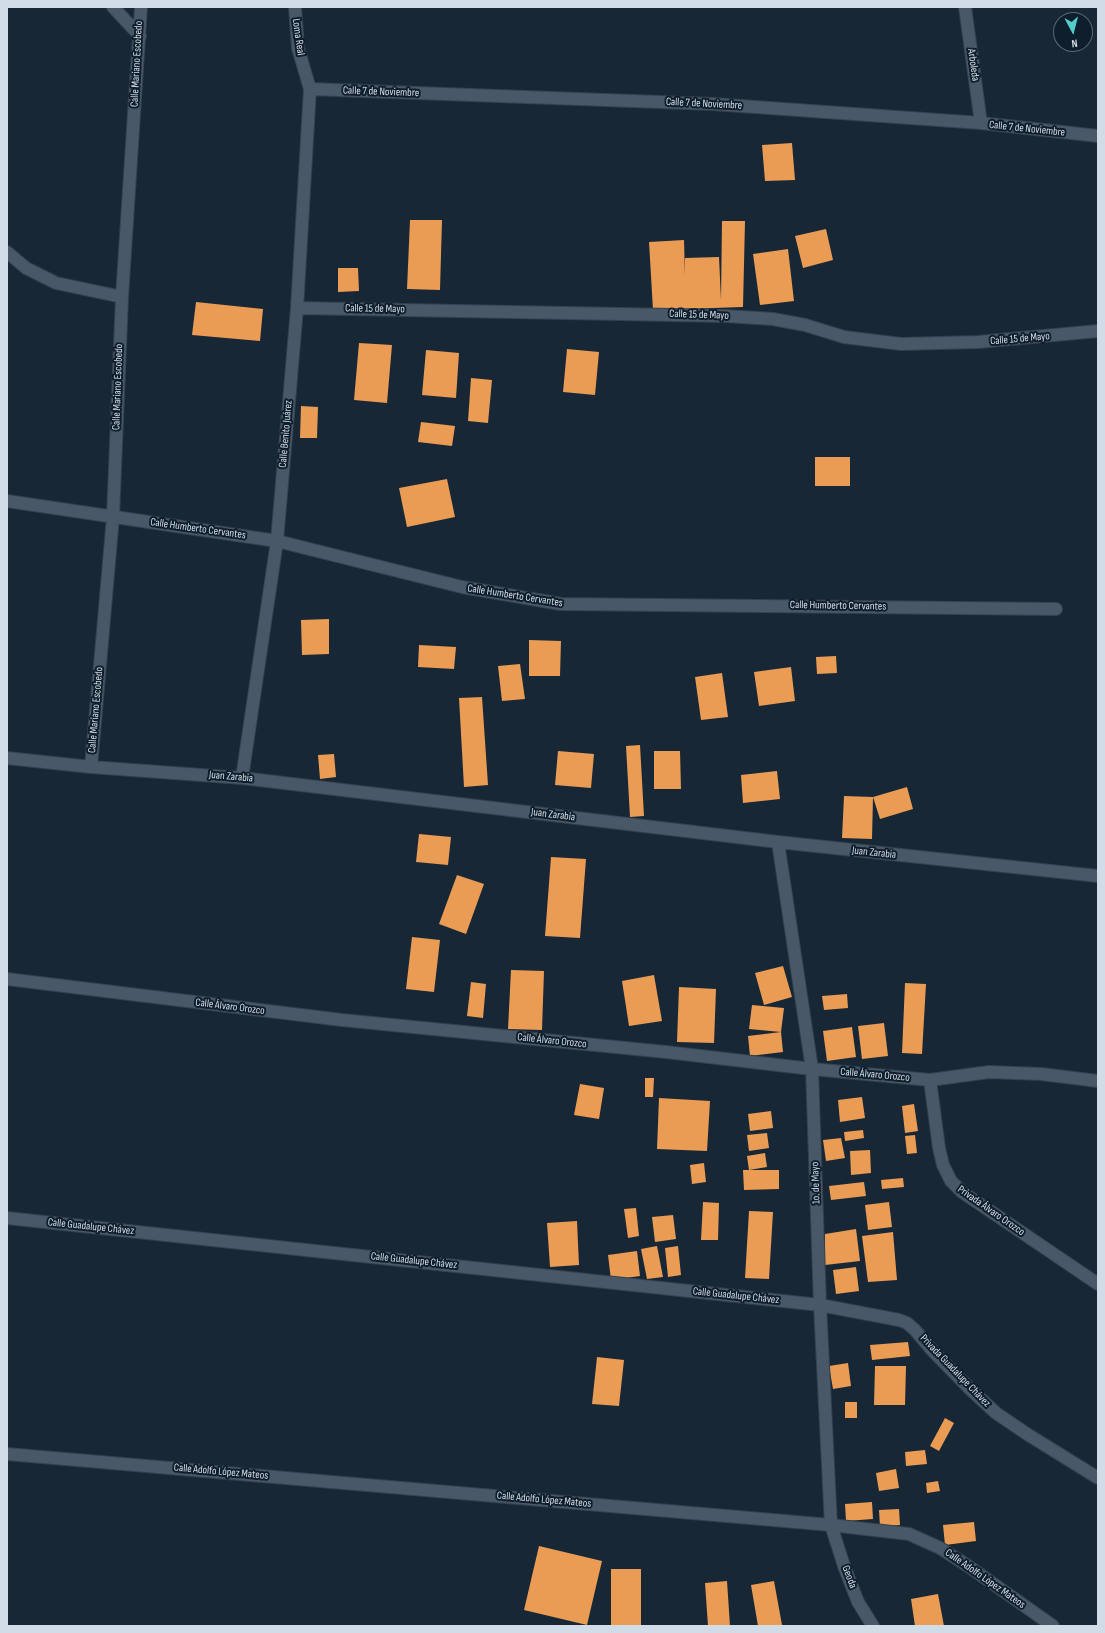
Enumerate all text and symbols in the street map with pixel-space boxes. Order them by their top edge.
north arrow [1053,12,1093,52]
street label: Loma Real [289,18,307,56]
street label: Calle Mariano Escobedo [128,21,146,107]
text: N [1071,37,1078,50]
street label: Arboleda [964,48,982,82]
street label: Calle 7 de Noviembre [343,84,419,100]
street label: Calle 7 de Noviembre [666,95,742,113]
street label: Calle 7 de Noviembre [988,118,1066,140]
street label: Calle 15 de Mayo [345,302,405,316]
street label: Calle 15 de Mayo [669,307,729,323]
street label: Calle 15 de Mayo [990,330,1050,348]
street label: Calle Mariano Escobedo [110,344,126,430]
street label: Calle Benito Juárez [276,400,296,468]
street label: Calle Humberto Cervantes [149,516,247,542]
street label: Calle Humberto Cervantes [466,582,564,610]
street label: Calle Humberto Cervantes [790,599,886,613]
street label: Calle Mariano Escobedo [86,666,106,754]
street label: Juan Zarabia [208,768,254,786]
street label: Juan Zarabia [530,806,576,824]
street label: Juan Zarabia [851,844,897,862]
street label: Calle Álvaro Orozco [195,996,265,1018]
street label: Calle Álvaro Orozco [517,1031,587,1051]
street label: Calle Álvaro Orozco [840,1065,910,1085]
street label: 1o. de Mayo [809,1162,823,1204]
street label: Privada Álvaro Orozco [955,1183,1027,1239]
street label: Calle Guadalupe Chávez [47,1216,135,1238]
street label: Calle Guadalupe Chávez [370,1250,458,1272]
street label: Calle Guadalupe Chávez [692,1285,780,1307]
street label: Privada Guadalupe Chávez [917,1332,993,1410]
street label: Calle Adolfo López Mateos [173,1461,269,1483]
street label: Calle Adolfo López Mateos [496,1489,592,1511]
street label: Calle Adolfo López Mateos [942,1546,1028,1612]
street label: Geoda [839,1564,859,1590]

